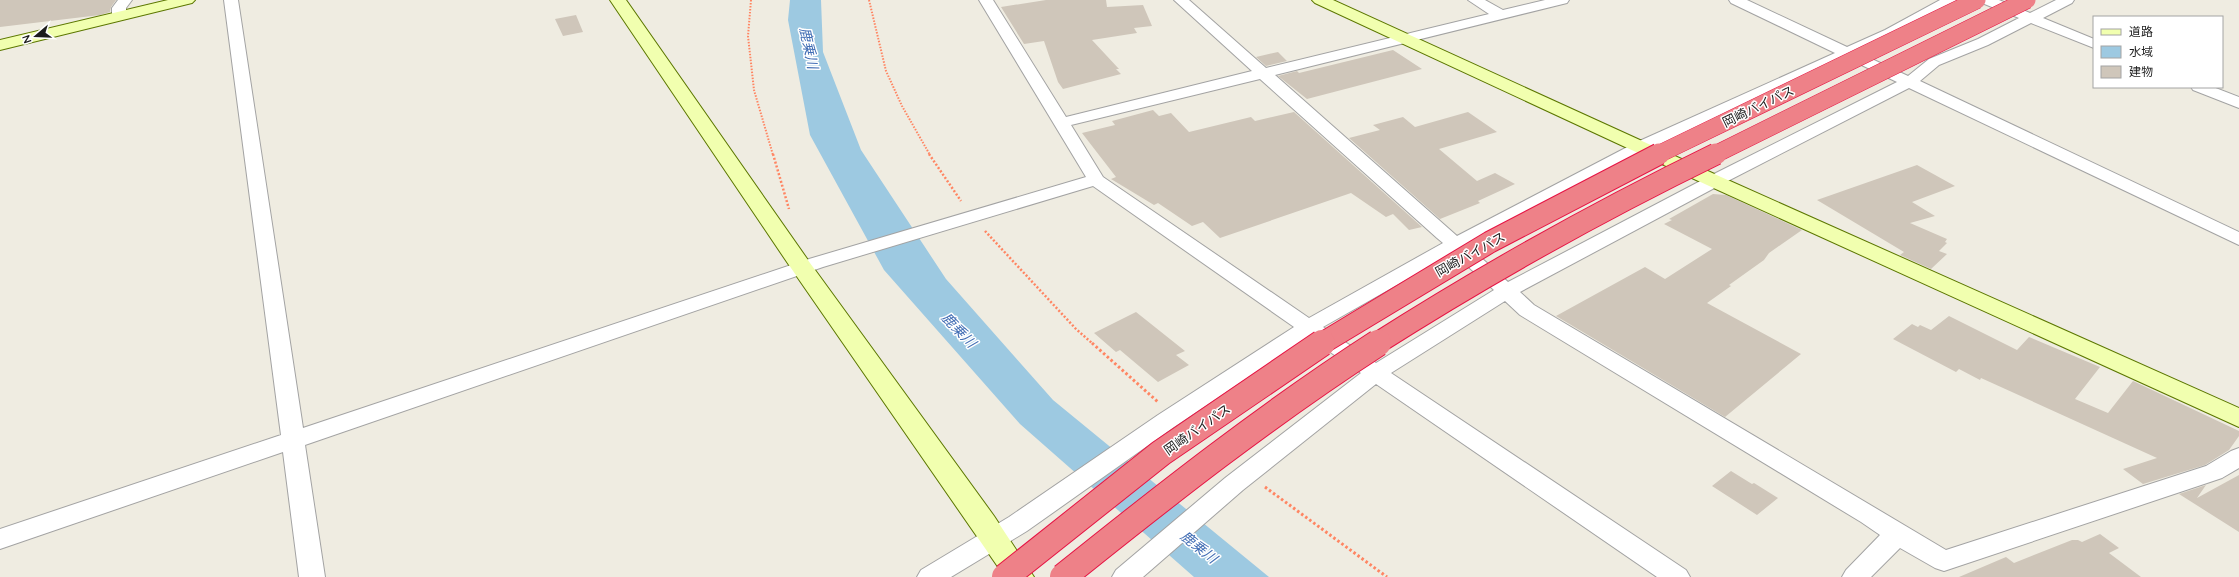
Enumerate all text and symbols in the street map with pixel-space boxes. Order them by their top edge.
north arrow [16,16,56,56]
legend [2093,16,2223,88]
text: 道路 [2129,24,2153,39]
water label: 鹿乗川 [796,26,823,72]
text: N [19,33,34,45]
text: 水域 [2129,44,2153,59]
text: 建物 [2129,64,2153,79]
street label: 岡崎バイパス [1720,82,1796,130]
street label: 岡崎バイパス [1432,228,1508,280]
water label: 鹿乗川 [938,309,981,353]
street label: 岡崎バイパス [1161,400,1233,458]
water label: 鹿乗川 [1177,527,1223,568]

